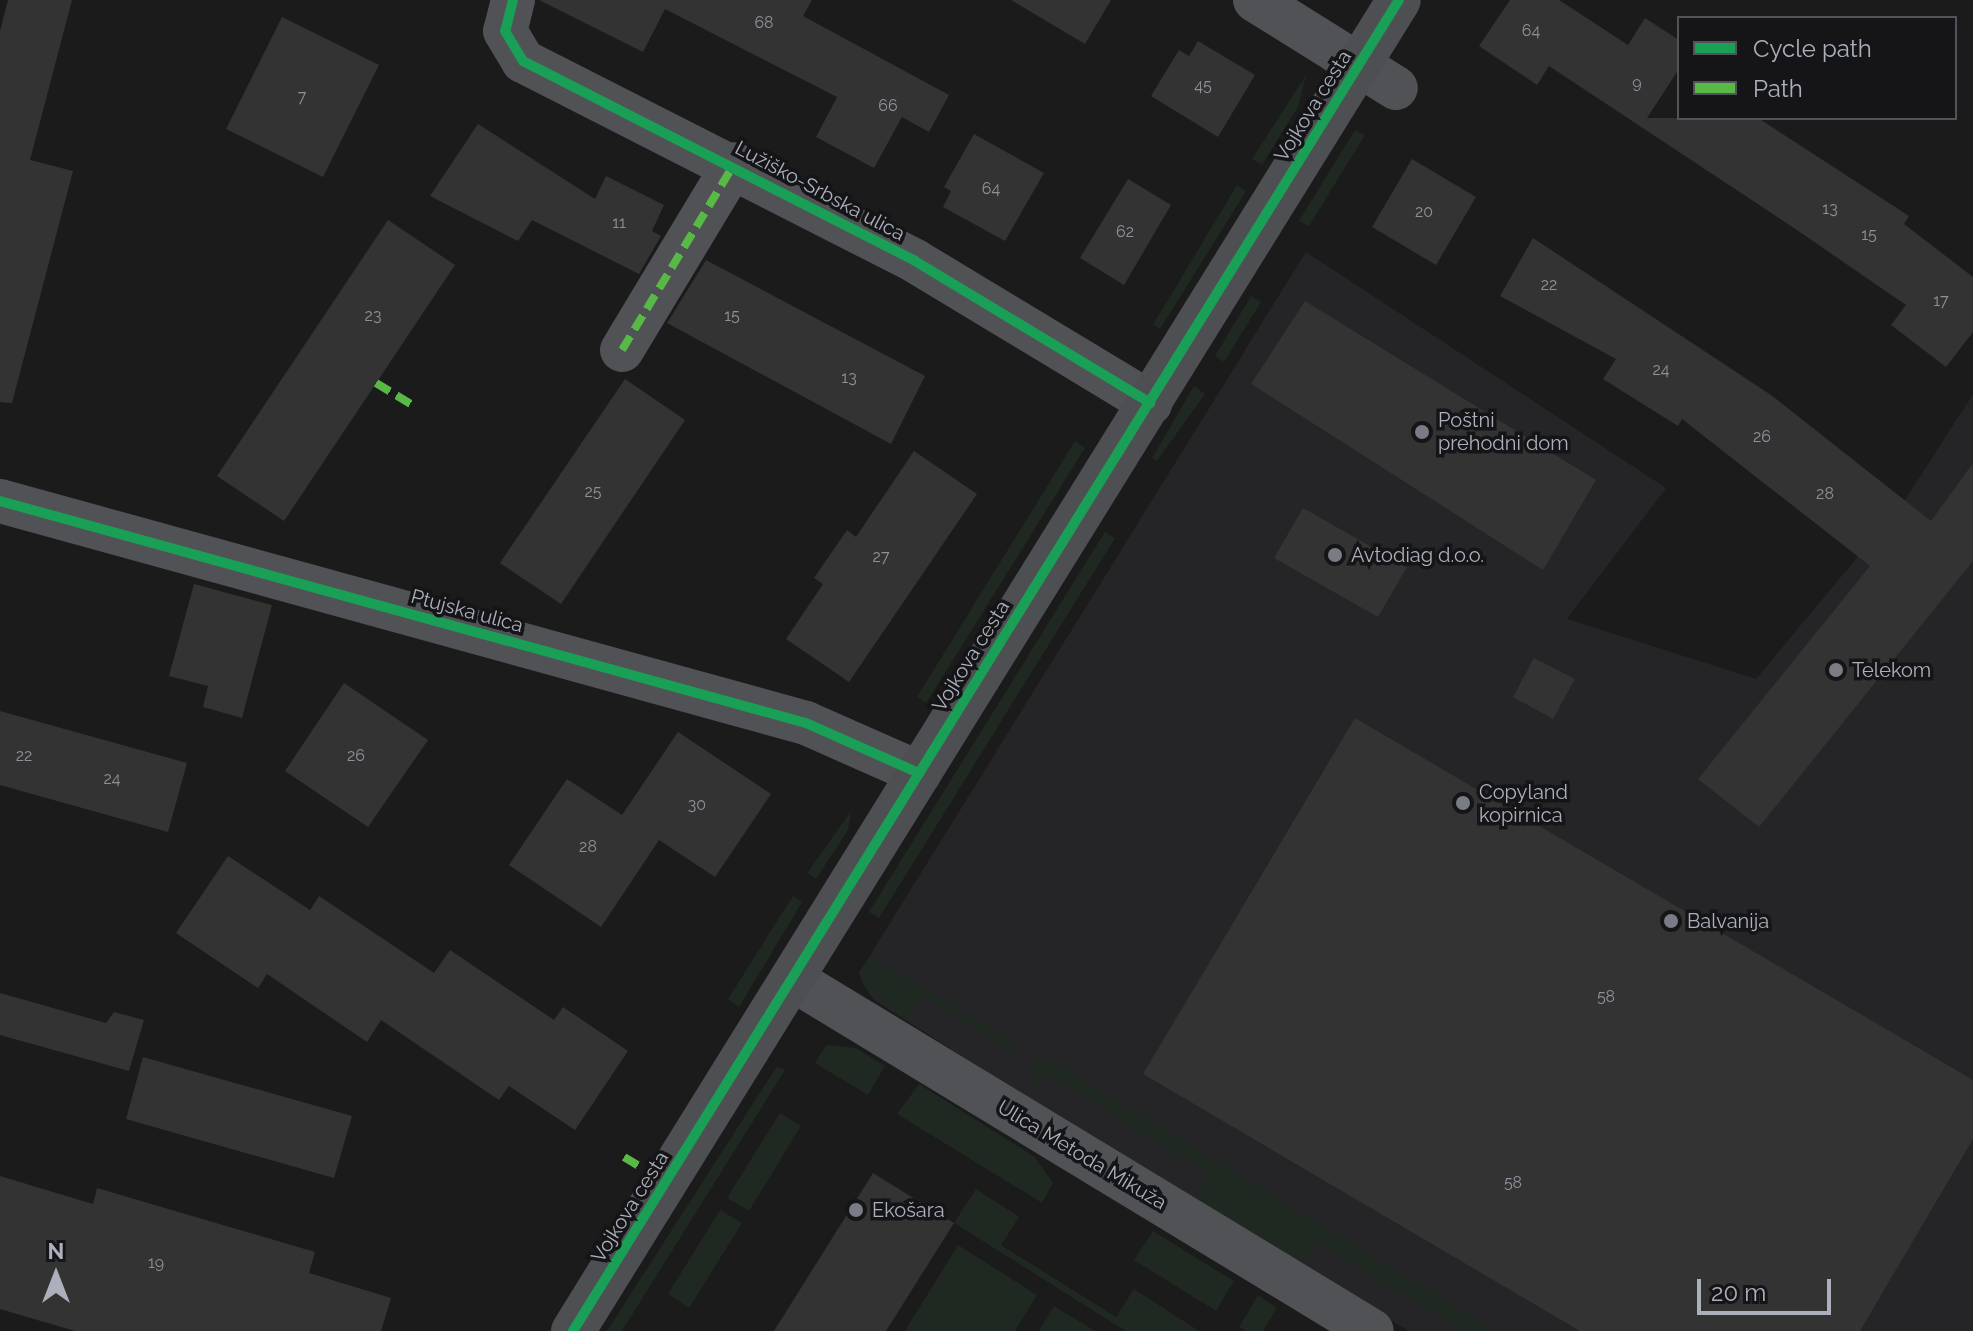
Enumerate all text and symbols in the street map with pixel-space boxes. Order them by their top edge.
house number: 68 [754,13,774,33]
legend [1677,16,1957,120]
house number: 64 [1522,21,1540,41]
text: Cycle path [1753,34,1872,63]
street label: Vojkova cesta [1269,46,1357,166]
house number: 9 [1632,73,1642,93]
text: Path [1753,74,1803,103]
house number: 45 [1194,76,1212,96]
house number: 7 [298,87,306,107]
house number: 66 [878,96,898,116]
street label: Lužiško-Srbska ulica [731,136,909,246]
house number: 64 [982,179,1000,199]
house number: 13 [1822,199,1838,219]
house number: 20 [1415,202,1433,222]
house number: 11 [612,213,626,233]
house number: 62 [1116,222,1134,242]
house number: 15 [1861,225,1877,245]
house number: 22 [1541,275,1557,295]
house number: 17 [1933,291,1949,311]
house number: 23 [365,306,381,326]
house number: 15 [724,306,740,326]
house number: 24 [1652,360,1670,380]
house number: 13 [841,368,857,388]
place label: Poštni prehodni dom [1438,408,1569,455]
marker: Poštni prehodni dom [1413,423,1431,441]
house number: 26 [1753,427,1771,447]
house number: 25 [584,482,602,502]
house number: 28 [1816,484,1834,504]
place label: Avtodiag d.o.o. [1351,543,1484,567]
marker: Avtodiag d.o.o. [1326,546,1344,564]
house number: 27 [873,547,889,567]
street label: Ptujska ulica [408,584,526,638]
street label: Vojkova cesta [927,596,1015,716]
place label: Telekom [1852,658,1931,682]
marker: Telekom [1827,661,1845,679]
house number: 22 [16,746,32,766]
house number: 26 [347,746,365,766]
house number: 24 [103,769,121,789]
place label: Copyland kopirnica [1479,780,1568,827]
marker: Copyland kopirnica [1454,794,1472,812]
house number: 30 [688,795,706,815]
house number: 28 [579,837,597,857]
place label: Balvanija [1687,909,1769,933]
marker: Balvanija [1662,912,1680,930]
house number: 58 [1597,987,1615,1007]
street label: Ulica Metoda Mikuža [993,1095,1171,1215]
street label: Vojkova cesta [586,1147,674,1267]
house number: 58 [1504,1173,1522,1193]
place label: Ekošara [872,1198,945,1222]
marker: Ekošara [847,1201,865,1219]
north arrow [16,1235,96,1315]
text: N [48,1238,64,1264]
house number: 19 [148,1253,164,1273]
scale bar [1701,1263,1835,1313]
text: 20 m [1711,1278,1766,1307]

